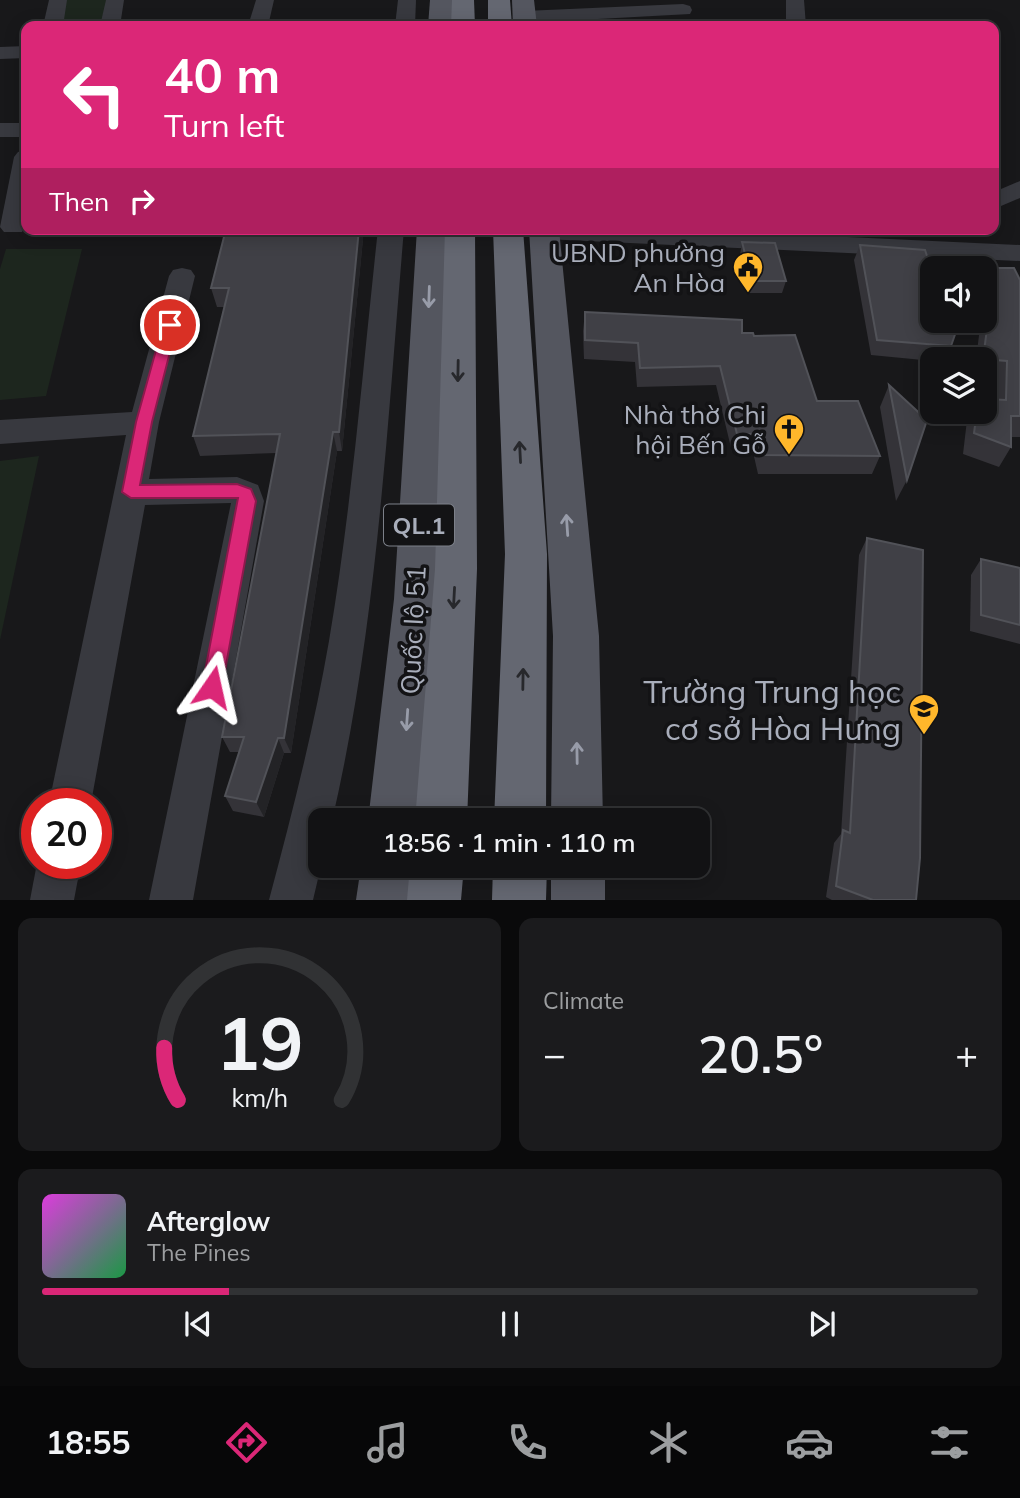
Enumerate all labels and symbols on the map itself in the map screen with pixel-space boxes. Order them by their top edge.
place label: UBND phường An Hòa [551,236,725,299]
public building icon: UBND phường An Hòa [731,250,765,294]
one-way arrow [423,286,436,309]
pin [140,295,200,355]
one-way arrow [451,359,465,382]
place label: Nhà thờ Chi hội Bến Gỗ [624,398,766,461]
church icon: Nhà thờ Chi hội Bến Gỗ [772,412,806,456]
one-way arrow [514,440,527,463]
road number: QL.1 [384,504,454,546]
one-way arrow [560,515,573,537]
street label: Quốc lộ 51 [393,565,433,695]
one-way arrow [448,587,461,610]
position arrow [175,650,249,724]
one-way arrow [516,668,530,691]
place label: Trường Trung học cơ sở Hòa Hưng [643,671,901,748]
school or university icon: Trường Trung học cơ sở Hòa Hưng [907,692,941,736]
one-way arrow [400,709,413,731]
one-way arrow [570,741,584,764]
speed limit sign: 20 [21,788,112,879]

